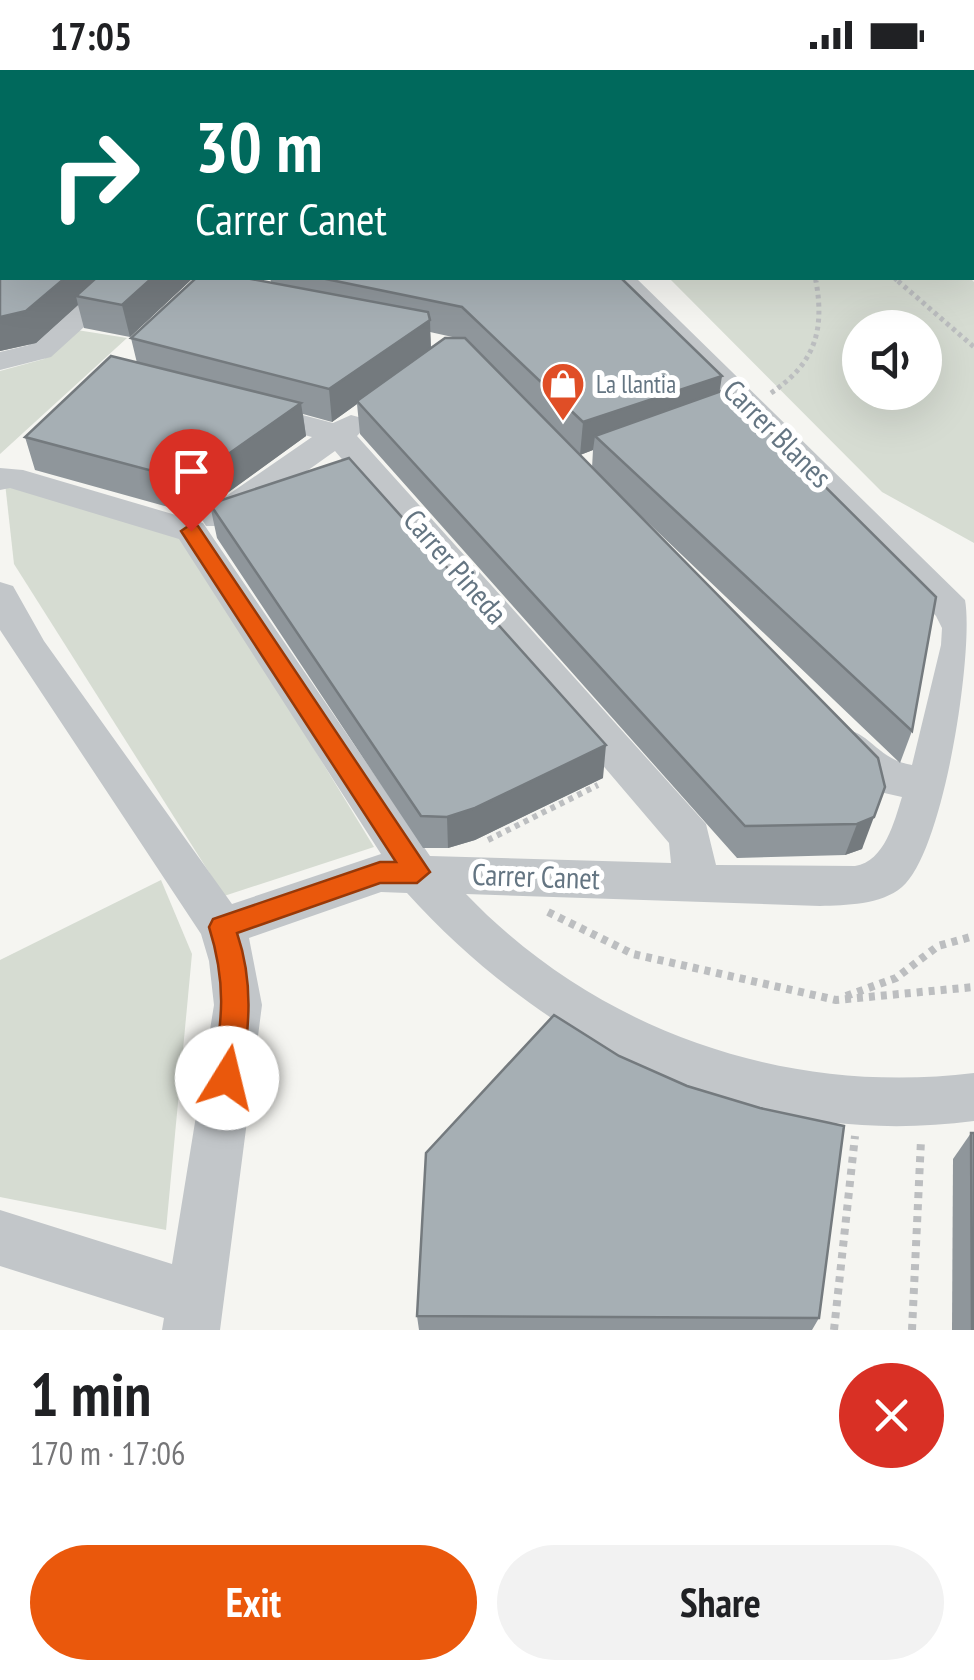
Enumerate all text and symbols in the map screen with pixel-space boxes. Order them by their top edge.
text: 17:05 [50,11,132,60]
text: 30 m [195,101,323,191]
icon: right [30,110,160,240]
text: Carrer Canet [195,189,387,247]
map controls [842,310,942,410]
button: sound [842,310,942,410]
shop icon: La llantia [540,361,586,422]
place label: La llantia [596,368,676,400]
street label: Carrer Blanes [716,371,840,495]
pin [149,429,234,532]
icon: arrive [164,444,219,499]
street label: Carrer Pineda [396,501,517,631]
street label: Carrer Canet [471,854,601,897]
position arrow [175,1026,279,1130]
text: 1 min [30,1355,151,1433]
button: close [839,1363,944,1468]
text: 170 m · 17:06 [30,1432,185,1474]
button: Exit [30,1545,477,1660]
button: Share [497,1545,944,1660]

